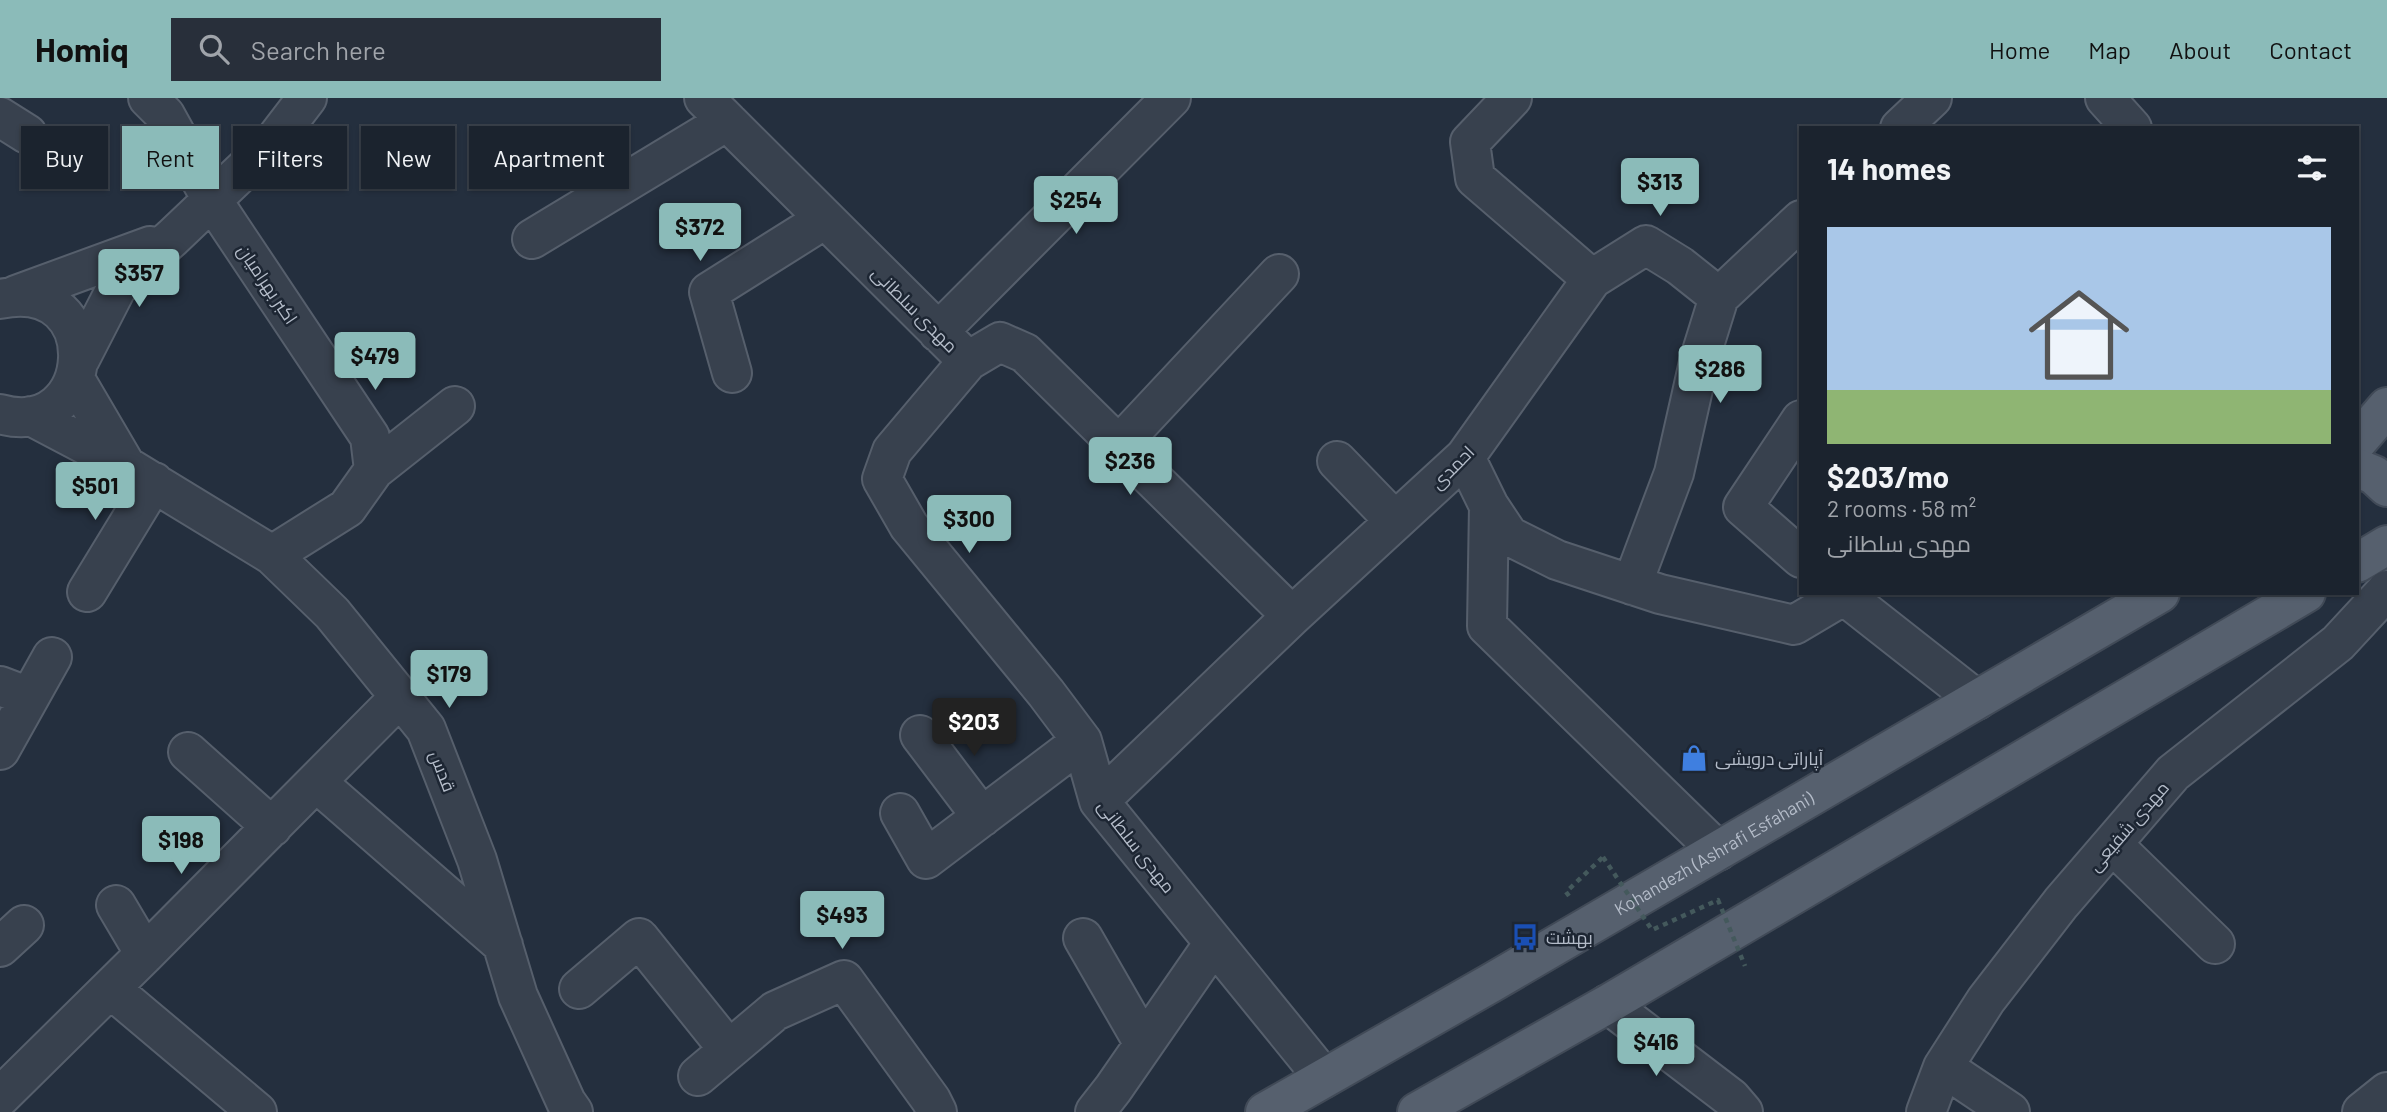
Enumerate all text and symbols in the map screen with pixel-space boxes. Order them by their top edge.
search box [171,18,661,81]
text: Homiq [35,29,129,69]
icon: search [195,30,233,68]
text: Search here [251,34,386,65]
text: Home [1989,35,2050,64]
text: Map [2088,35,2131,64]
text: About [2169,35,2231,64]
text: Contact [2269,35,2352,64]
chip: Buy [21,126,108,189]
chip: Rent [122,126,219,189]
chip: Filters [233,126,347,189]
chip: New [361,126,455,189]
chip: Apartment [469,126,629,189]
icon: filters [2293,149,2331,187]
text: 14 homes [1827,150,1951,186]
pin: $313 [1619,158,1701,218]
text: $313 [1637,167,1683,195]
pin: $254 [1035,176,1117,236]
text: $254 [1050,185,1102,213]
pin: $372 [659,204,741,263]
text: $372 [675,212,725,240]
street label: اکبر بهرامیان [232,240,303,329]
pin: $357 [98,250,180,309]
text: $357 [114,258,164,286]
street label: مهدی سلطانی [867,261,963,357]
icon: home [2016,272,2142,398]
pin: $479 [334,332,416,392]
text: $479 [350,341,400,369]
pin: $286 [1679,345,1761,405]
text: $286 [1695,354,1745,382]
pin: $236 [1089,438,1171,497]
street label: احمدی [1426,441,1479,494]
text: $236 [1105,446,1155,474]
text: $203/mo [1827,458,1949,494]
pin: $501 [54,462,136,522]
text: $501 [72,471,118,499]
text: 2 rooms · 58 m² [1827,494,1976,522]
pin: $300 [928,496,1010,555]
text: $300 [943,504,995,532]
text: مهدی سلطانی [1827,529,1971,557]
pin: $179 [408,650,490,710]
text: $179 [427,659,471,687]
pin: $203 [933,698,1015,758]
text: $203 [948,707,1000,735]
shop icon: آپاراتی درویشی [1679,743,1709,773]
street label: قدس [424,747,461,795]
place label: آپاراتی درویشی [1715,747,1823,771]
street label: مهدی شفیعی [2083,777,2174,876]
street label: Kohandezh (Ashrafi Esfahani) [1610,786,1818,920]
street label: مهدی سلطانی [1093,795,1180,898]
pin: $198 [140,816,222,876]
text: $198 [158,825,204,853]
pin: $493 [801,892,883,951]
text: $493 [816,900,868,928]
bus stop icon: بهشت [1510,922,1540,952]
place label: بهشت [1546,926,1593,949]
pin: $416 [1615,1018,1697,1078]
text: $416 [1633,1027,1679,1055]

